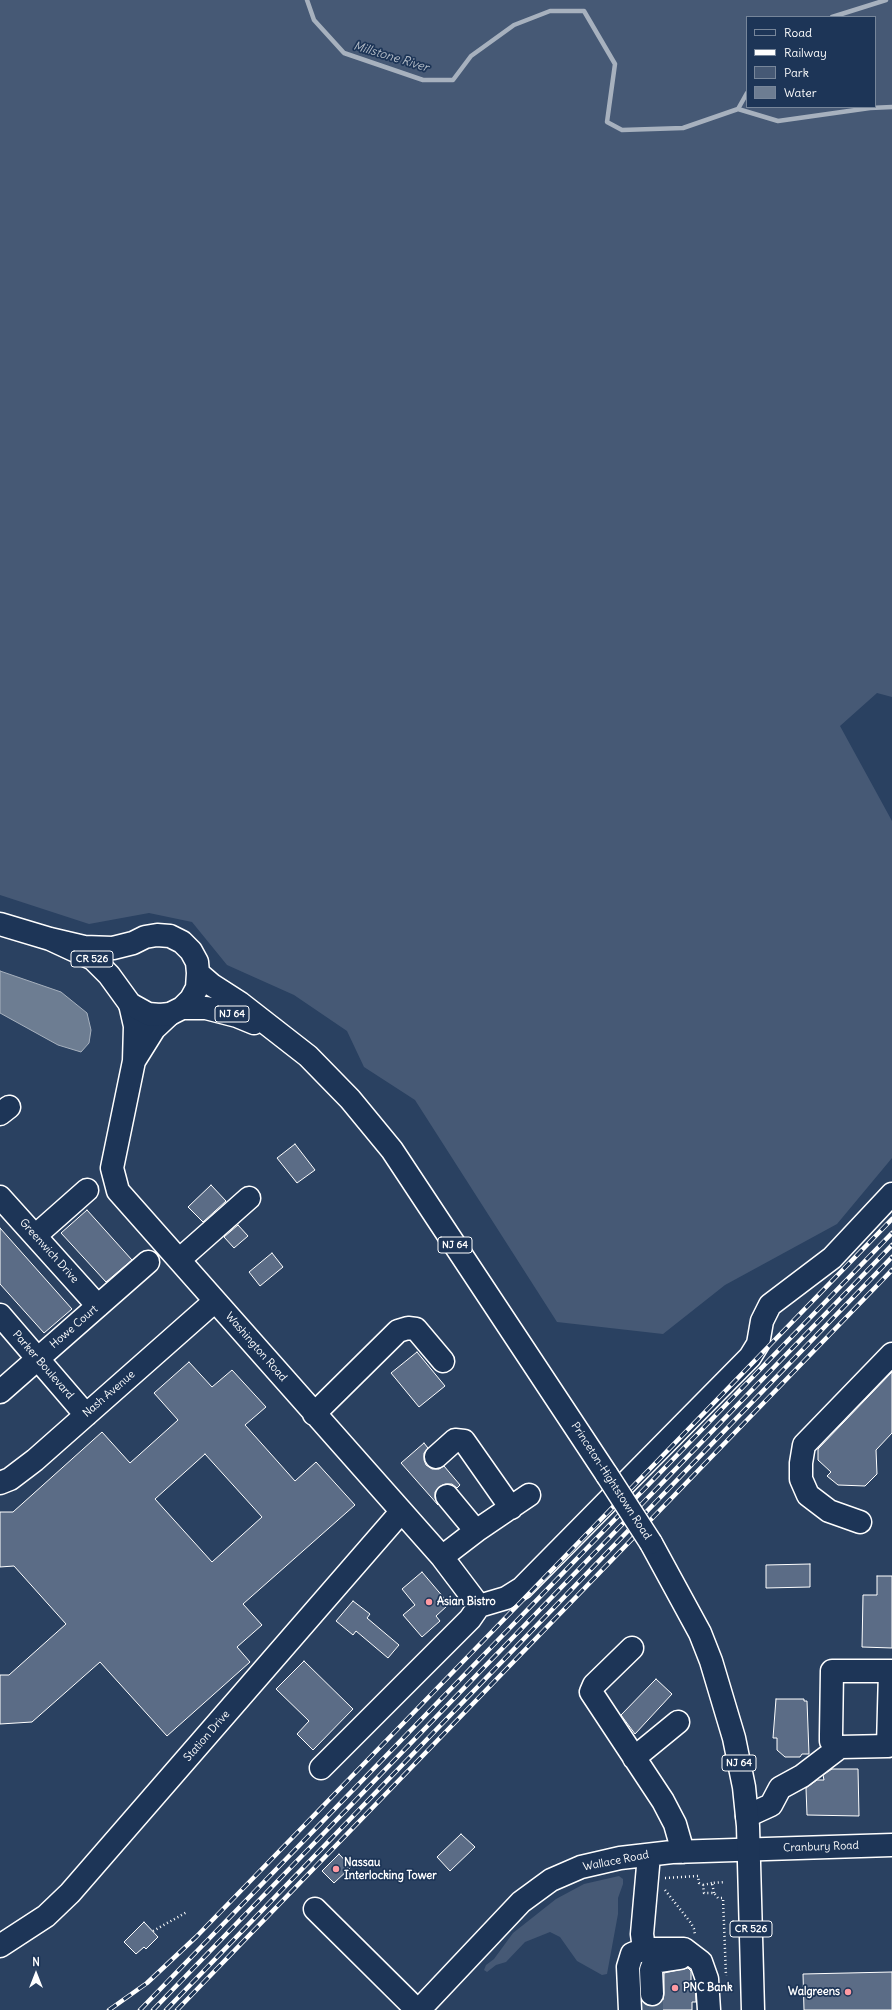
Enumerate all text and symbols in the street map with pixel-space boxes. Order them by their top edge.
legend [746,16,876,108]
text: Road [784,25,812,40]
water label: Millstone River [352,39,430,75]
text: Railway [784,45,827,60]
text: Park [784,65,809,80]
text: Water [784,85,817,100]
road number: CR 526 [71,951,113,967]
road number: NJ 64 [215,1006,249,1022]
street label: Greenwich Drive [17,1216,81,1286]
road number: NJ 64 [438,1237,472,1253]
street label: Howe Court [47,1303,101,1351]
street label: Washington Road [223,1310,289,1384]
street label: Parker Boulevard [10,1328,76,1402]
street label: Nash Avenue [80,1368,138,1420]
street label: Princeton-Hightstown Road [568,1420,654,1542]
place label: Asian Bistro [437,1595,496,1609]
marker: Asian Bistro [424,1597,434,1607]
street label: Station Drive [181,1708,233,1764]
road number: NJ 64 [722,1755,756,1771]
street label: Cranbury Road [783,1839,859,1855]
street label: Wallace Road [582,1848,650,1874]
place label: Nassau Interlocking Tower [344,1856,437,1882]
marker: Nassau Interlocking Tower [331,1864,341,1874]
road number: CR 526 [730,1921,772,1937]
north arrow [16,1954,56,1994]
text: N [32,1955,40,1969]
place label: PNC Bank [683,1981,733,1995]
marker: PNC Bank [670,1983,680,1993]
place label: Walgreens [788,1985,840,1999]
marker: Walgreens [843,1987,853,1997]

